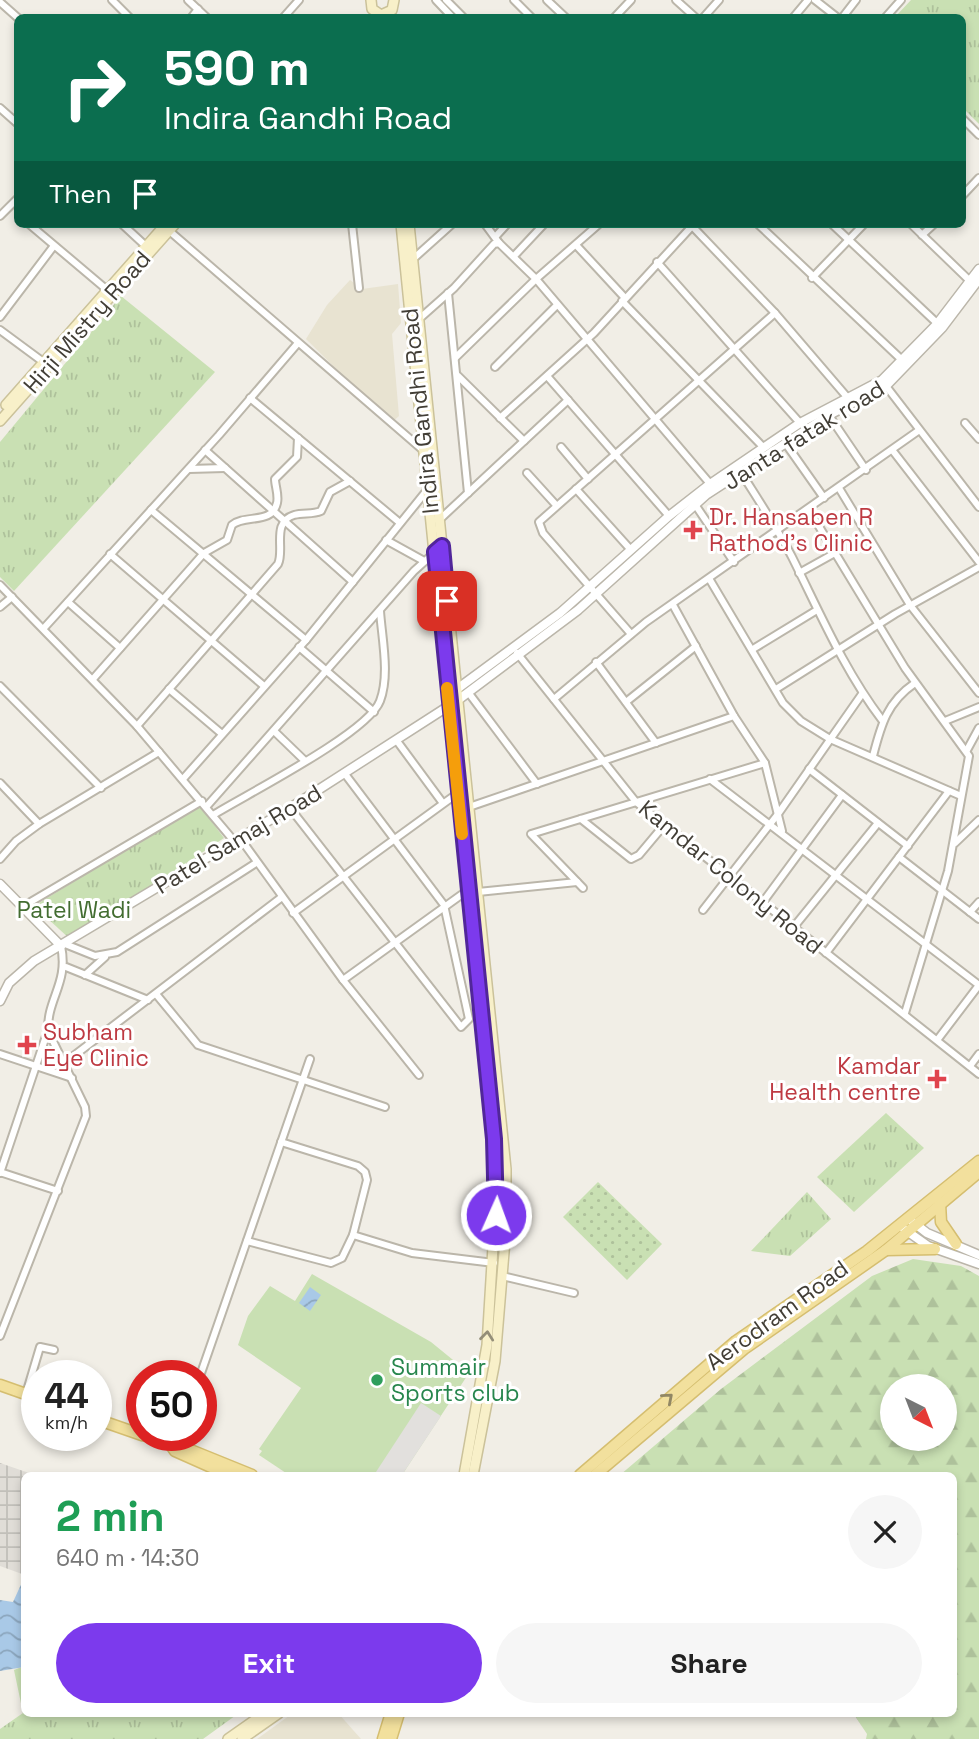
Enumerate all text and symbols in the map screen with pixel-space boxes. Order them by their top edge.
text: 590 m [164,37,310,99]
icon: right [49,42,140,133]
text: Indira Gandhi Road [164,98,452,138]
icon: arrive [126,175,164,213]
text: Then [49,177,112,211]
street label: Hirji Mistry Road [17,244,157,400]
street label: Indira Gandhi Road [394,306,446,516]
street label: Janta fatak road [718,373,890,497]
place label: Dr. Hansaben R Rathod's Clinic [709,502,873,558]
marker: Dr. Hansaben R Rathod's Clinic [683,520,703,540]
pin [417,571,477,631]
icon: arrive [428,582,466,620]
street label: Patel Samaj Road [149,777,327,901]
street label: Kamdar Colony Road [633,793,829,961]
park label: Patel Wadi [17,895,131,925]
place label: Subham Eye Clinic [43,1017,149,1073]
marker: Subham Eye Clinic [17,1035,37,1055]
place label: Kamdar Health centre [769,1051,921,1107]
marker: Kamdar Health centre [927,1069,947,1089]
position arrow [459,1178,533,1252]
street label: Aerodram Road [700,1253,854,1377]
one-way arrow [480,1330,495,1341]
place label: Summair Sports club [391,1352,520,1408]
speed limit sign: 50 [126,1360,217,1451]
marker: Summair Sports club [369,1372,385,1388]
text: 44 [44,1374,89,1418]
north arrow [880,1374,957,1451]
map controls [880,1374,957,1451]
one-way arrow [660,1394,673,1406]
text: km/h [45,1411,88,1434]
text: 2 min [56,1490,165,1543]
button: close [848,1495,922,1569]
text: 640 m · 14:30 [56,1543,199,1573]
button: Exit [56,1623,482,1703]
button: Share [496,1623,922,1703]

